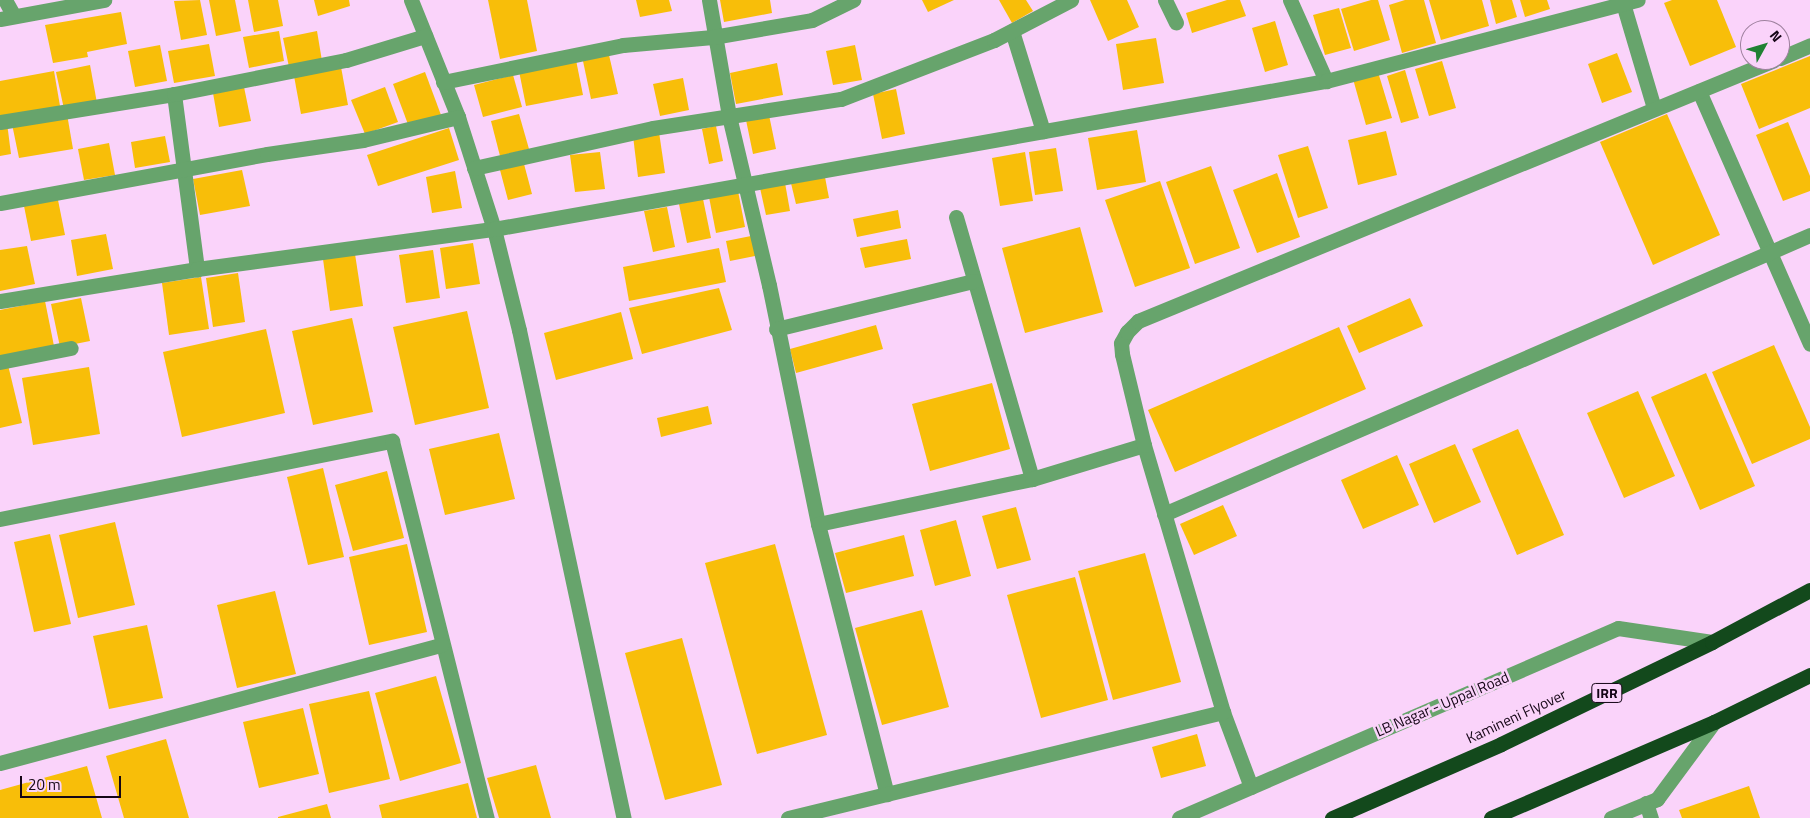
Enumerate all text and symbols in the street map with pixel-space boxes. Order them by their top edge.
north arrow [1740,20,1790,70]
text: N [1765,25,1787,46]
street label: LB Nagar - Uppal Road [1373,668,1511,740]
road number: IRR [1591,681,1623,704]
street label: Kamineni Flyover [1463,685,1569,747]
scale bar [22,766,124,798]
text: 20 m [28,773,61,796]

